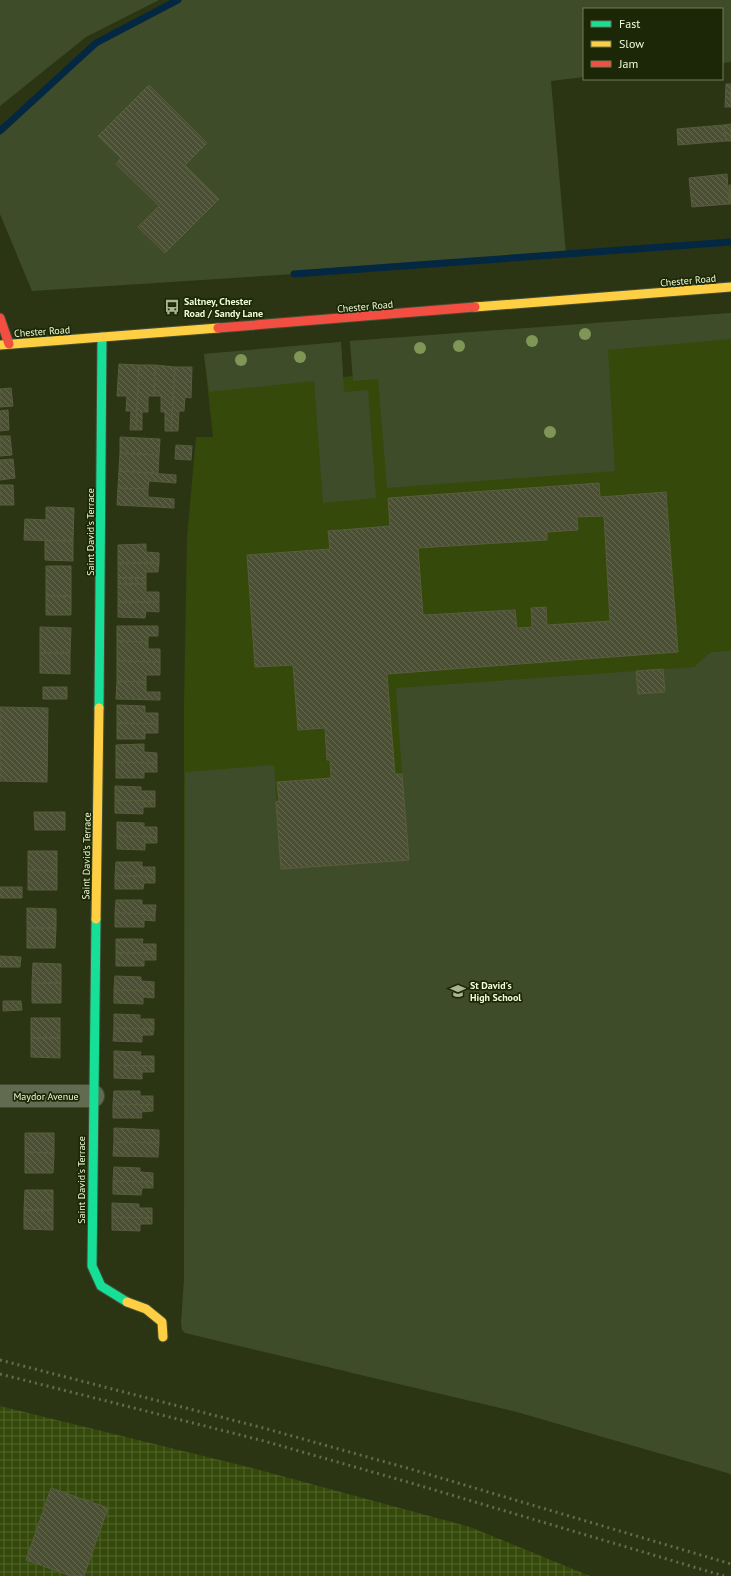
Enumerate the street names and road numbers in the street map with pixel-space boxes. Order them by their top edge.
street label: Chester Road [660,272,717,289]
street label: Chester Road [337,298,394,315]
street label: Chester Road [14,323,70,340]
street label: Saint David's Terrace [84,488,97,576]
street label: Saint David's Terrace [79,812,94,900]
street label: Maydor Avenue [13,1090,79,1103]
street label: Saint David's Terrace [75,1136,88,1224]

